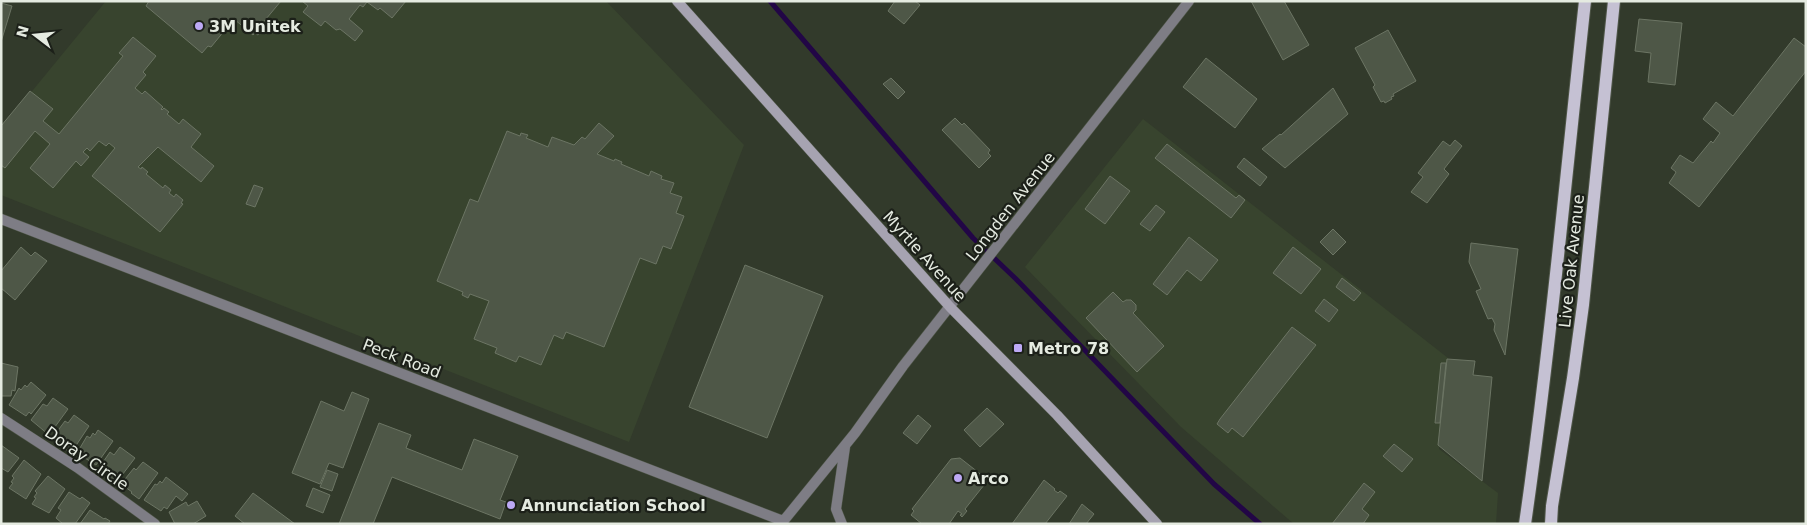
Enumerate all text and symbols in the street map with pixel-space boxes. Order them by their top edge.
north arrow [10,10,60,60]
place label: 3M Unitek [209,17,301,36]
marker: 3M Unitek [193,20,205,32]
text: N [13,24,32,39]
street label: Longden Avenue [962,148,1059,265]
street label: Live Oak Avenue [1555,193,1588,329]
street label: Myrtle Avenue [879,207,970,305]
street label: Peck Road [360,335,444,382]
place label: Metro 78 [1028,339,1109,358]
marker: Metro 78 [1012,342,1024,354]
street label: Doray Circle [41,423,132,494]
place label: Arco [968,469,1009,488]
marker: Arco [952,472,964,484]
place label: Annunciation School [521,496,706,515]
marker: Annunciation School [505,499,517,511]

